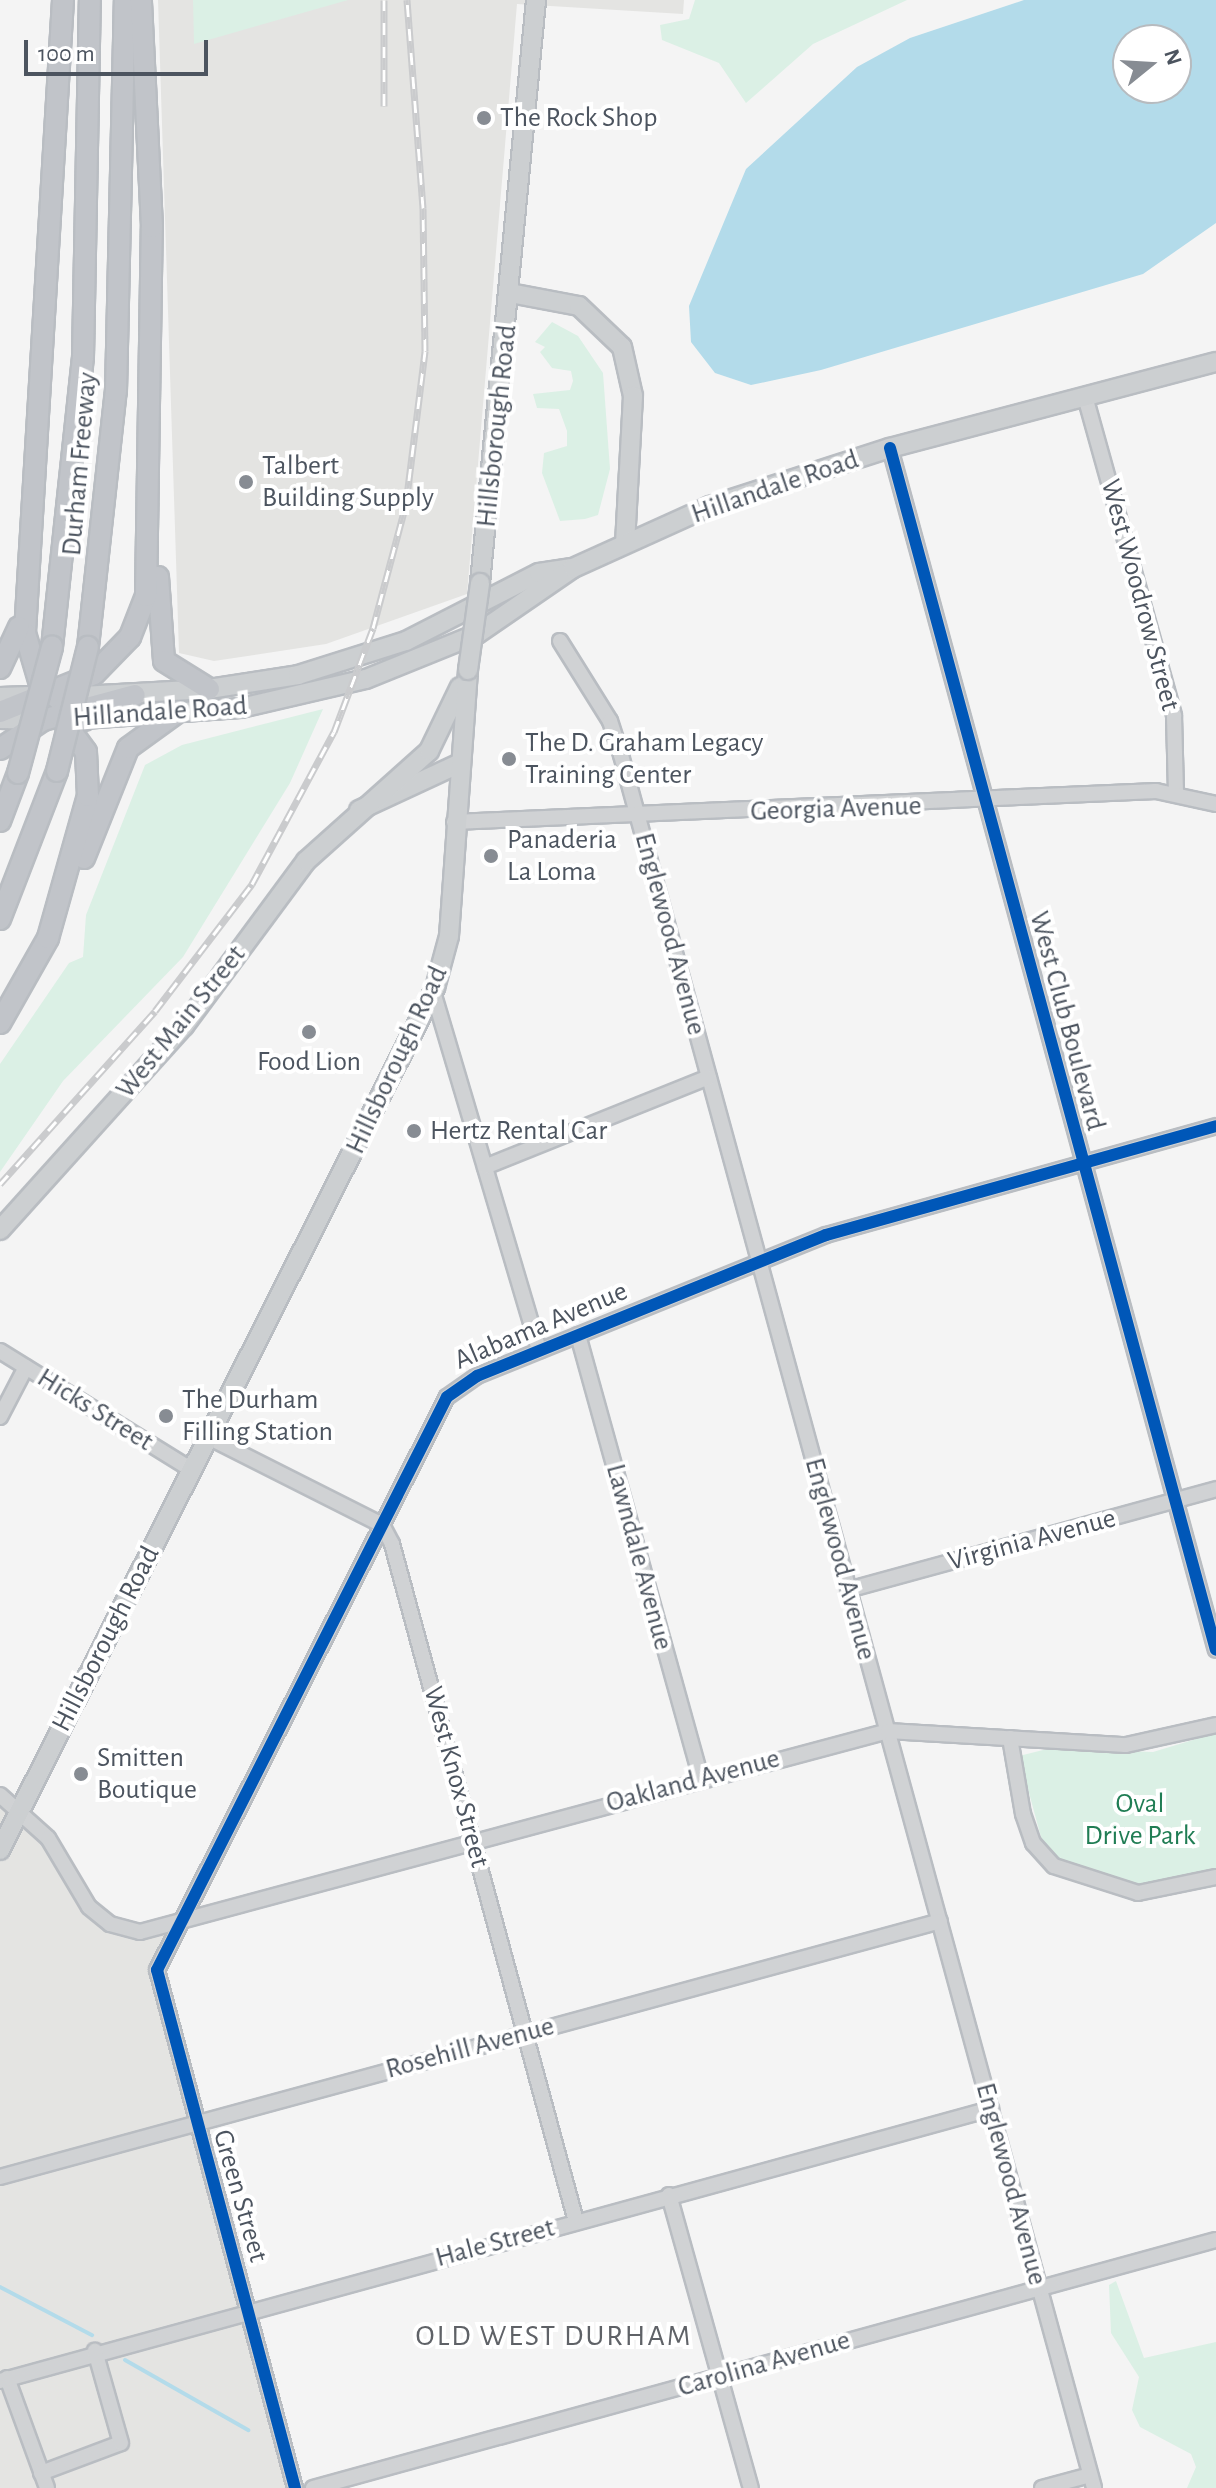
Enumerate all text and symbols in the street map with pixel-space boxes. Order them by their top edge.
scale bar [28,24,212,74]
north arrow [1112,24,1192,104]
text: 100 m [38,42,95,66]
text: N [1160,47,1186,68]
place label: The Rock Shop [500,101,657,135]
marker: The Rock Shop [475,109,493,127]
street label: Hillsborough Road [470,323,524,529]
street label: Durham Freeway [55,371,105,557]
street label: Hillandale Road [687,443,863,531]
place label: Talbert Building Supply [262,449,434,515]
marker: Talbert Building Supply [237,473,255,491]
street label: West Woodrow Street [1093,476,1187,714]
street label: Hillandale Road [72,689,248,735]
place label: The D. Graham Legacy Training Center [525,726,763,792]
marker: The D. Graham Legacy Training Center [500,750,518,768]
street label: Georgia Avenue [750,789,922,829]
place label: Panaderia La Loma [507,823,617,889]
street label: Englewood Avenue [627,829,713,1039]
marker: Panaderia La Loma [482,847,500,865]
street label: West Club Boulevard [1022,908,1112,1134]
street label: West Main Street [109,939,253,1105]
street label: Hillsborough Road [339,961,455,1159]
marker: Food Lion [300,1023,318,1041]
place label: Food Lion [257,1045,361,1079]
place label: Hertz Rental Car [430,1114,607,1148]
marker: Hertz Rental Car [405,1122,423,1140]
street label: Alabama Avenue [449,1274,633,1378]
street label: Hicks Street [31,1361,159,1459]
place label: The Durham Filling Station [182,1383,333,1449]
marker: The Durham Filling Station [157,1407,175,1425]
street label: Englewood Avenue [797,1454,883,1664]
street label: Lawndale Avenue [598,1460,680,1654]
street label: Virginia Avenue [944,1501,1120,1579]
street label: Hillsborough Road [45,1541,167,1737]
street label: West Knox Street [416,1683,496,1871]
place label: Smitten Boutique [97,1741,197,1807]
street label: Oakland Avenue [603,1742,783,1820]
marker: Smitten Boutique [72,1765,90,1783]
park label: Oval Drive Park [1084,1787,1196,1853]
street label: Rosehill Avenue [382,2009,558,2087]
street label: Englewood Avenue [968,2079,1054,2289]
street label: Green Street [205,2126,275,2266]
street label: Hale Street [432,2211,558,2275]
district label: OLD WEST DURHAM [416,2318,692,2354]
street label: Carolina Avenue [674,2323,854,2405]

